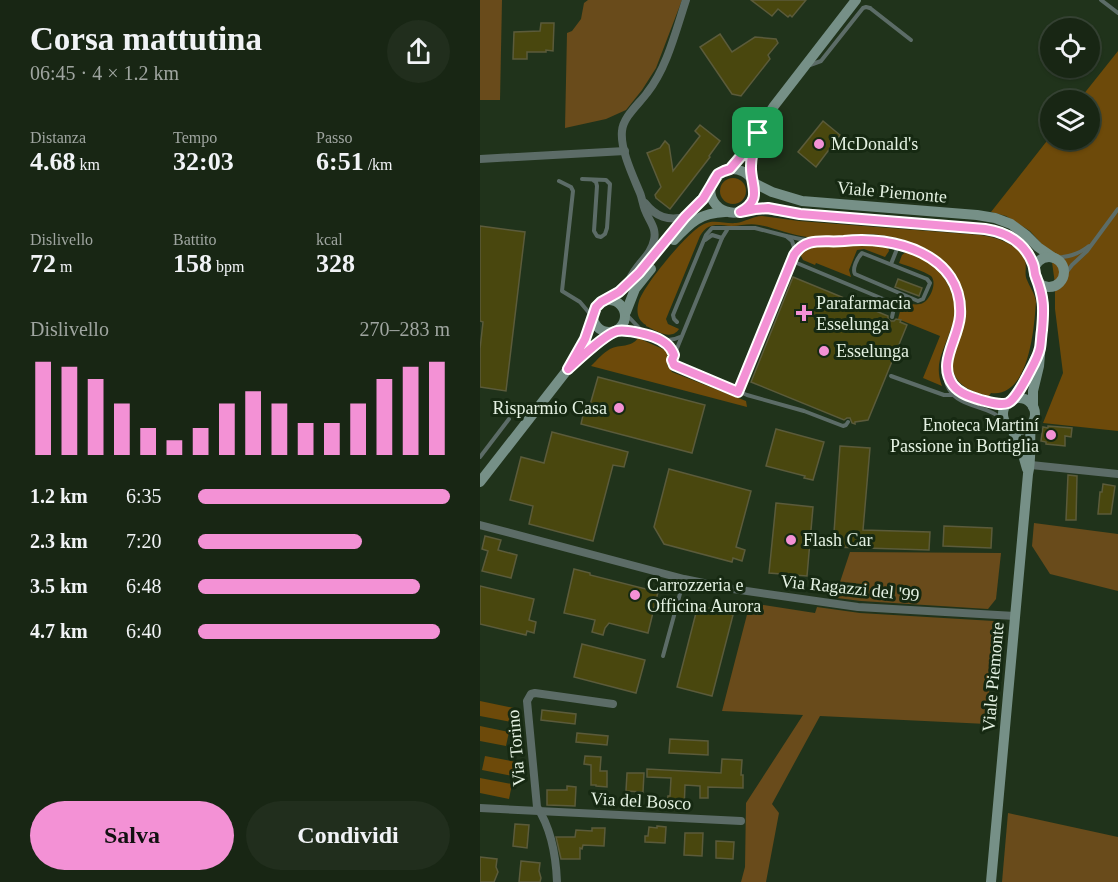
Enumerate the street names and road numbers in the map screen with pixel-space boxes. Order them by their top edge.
street label: Viale Piemonte [836,177,948,207]
street label: Via Ragazzi del '99 [780,571,920,605]
street label: Viale Piemonte [978,621,1008,733]
street label: Via Torino [503,709,529,787]
street label: Via del Bosco [590,788,692,814]

